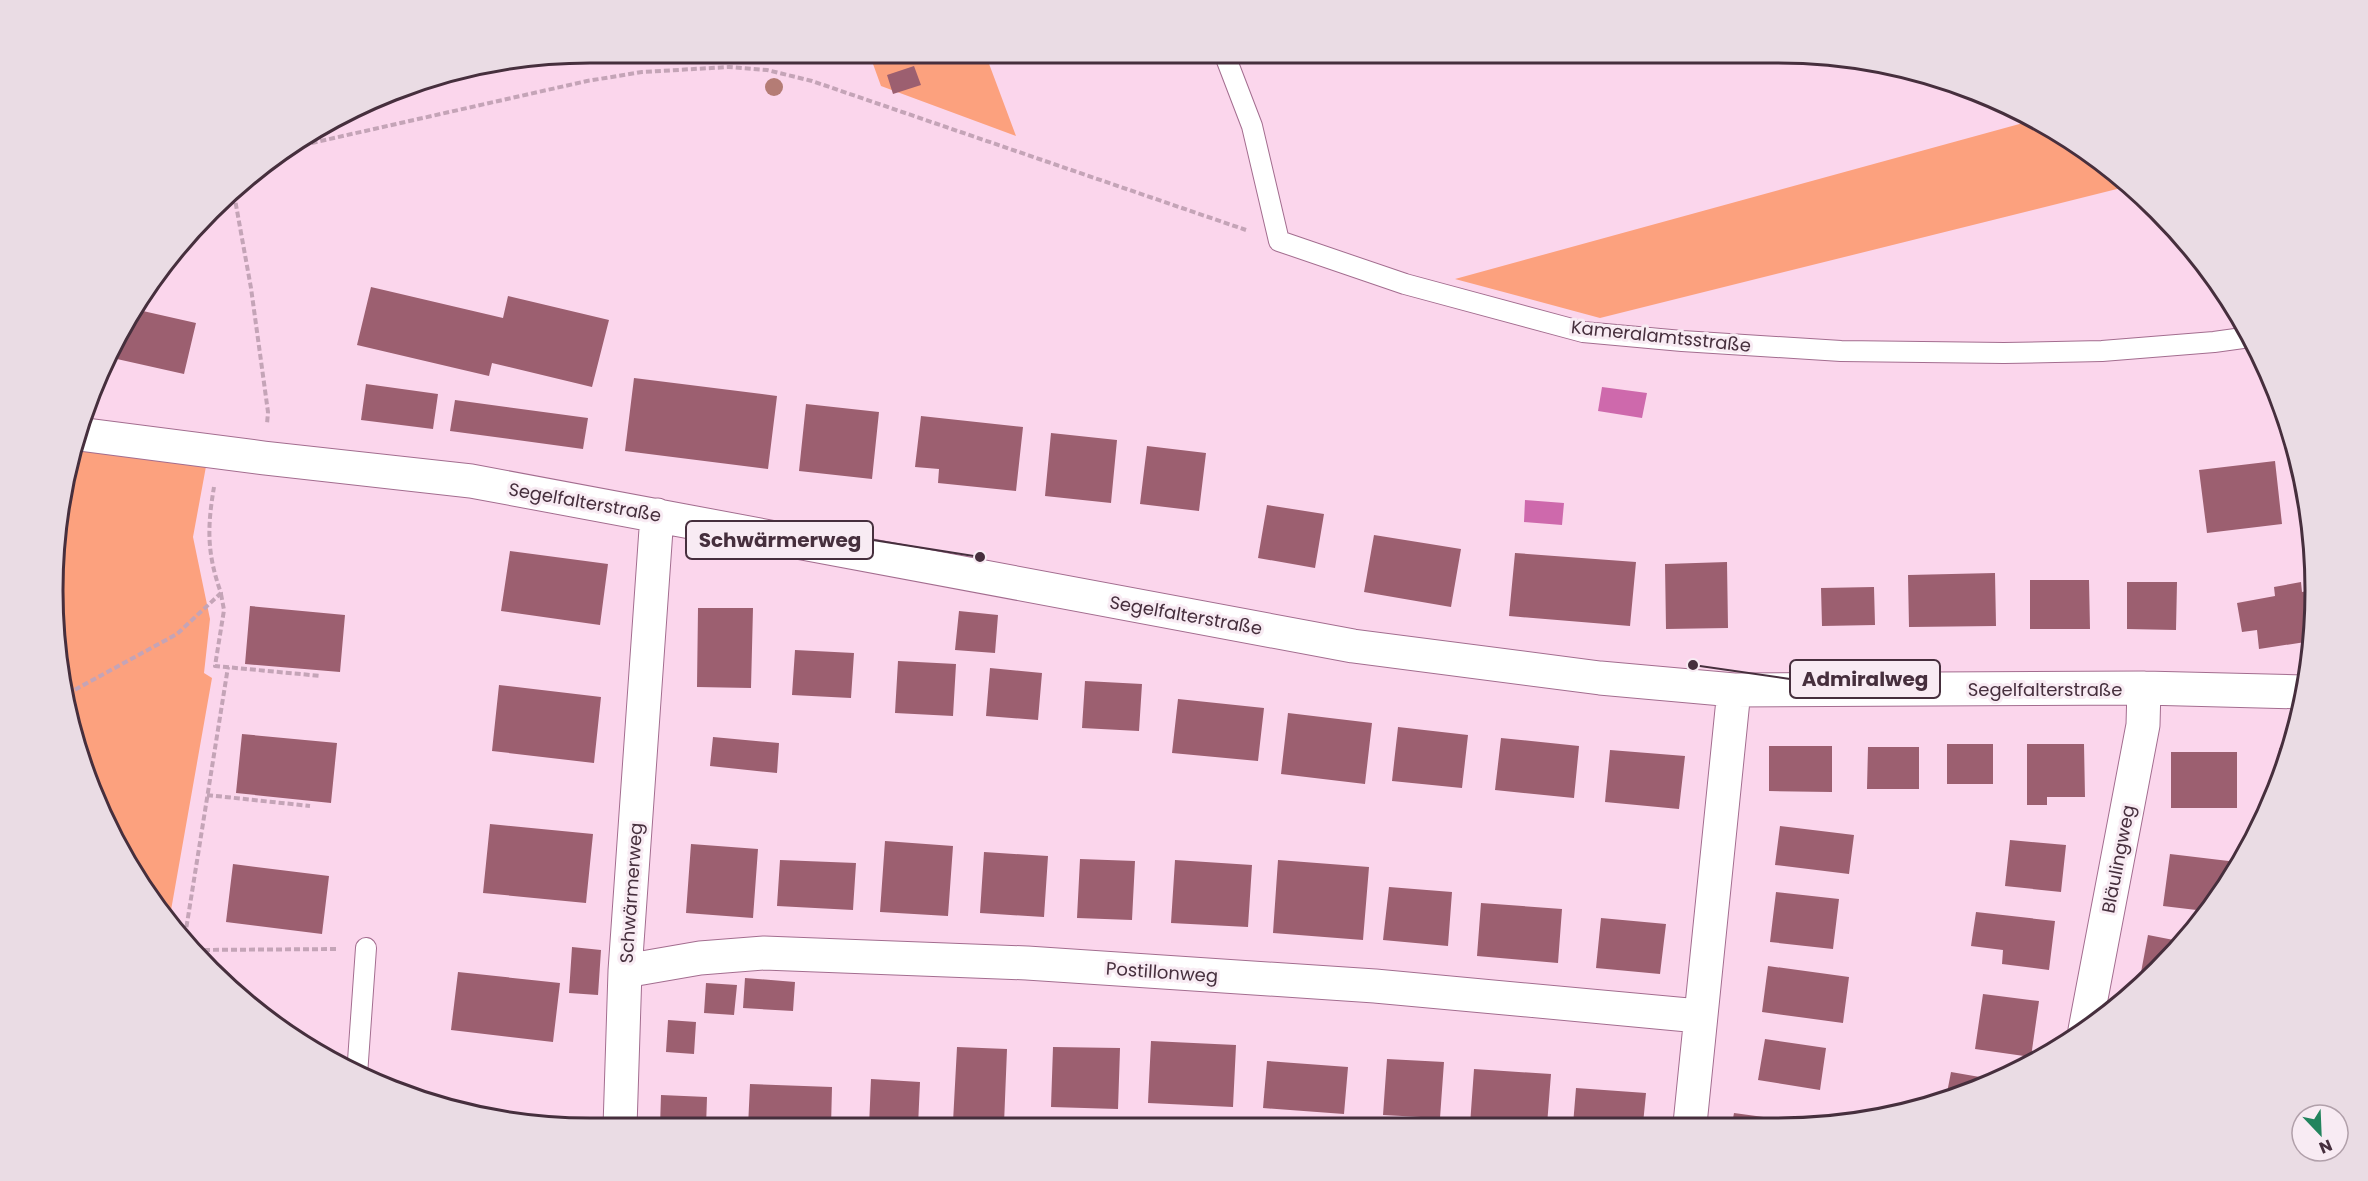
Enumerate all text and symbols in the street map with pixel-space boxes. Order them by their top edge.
street label: Kameralamtsstraße [1570,314,1752,358]
street label: Segelfalterstraße [507,476,663,528]
callout: Schwärmerweg [686,521,873,559]
text: Schwärmerweg [699,526,861,554]
street label: Segelfalterstraße [1108,589,1264,641]
callout: Admiralweg [1790,660,1940,698]
text: Admiralweg [1802,665,1928,693]
street label: Segelfalterstraße [1968,677,2122,702]
street label: Bläulingweg [2095,803,2141,915]
street label: Schwärmerweg [614,822,648,964]
street label: Postillonweg [1105,956,1219,988]
north arrow [2290,1103,2350,1163]
text: N [2316,1133,2336,1159]

